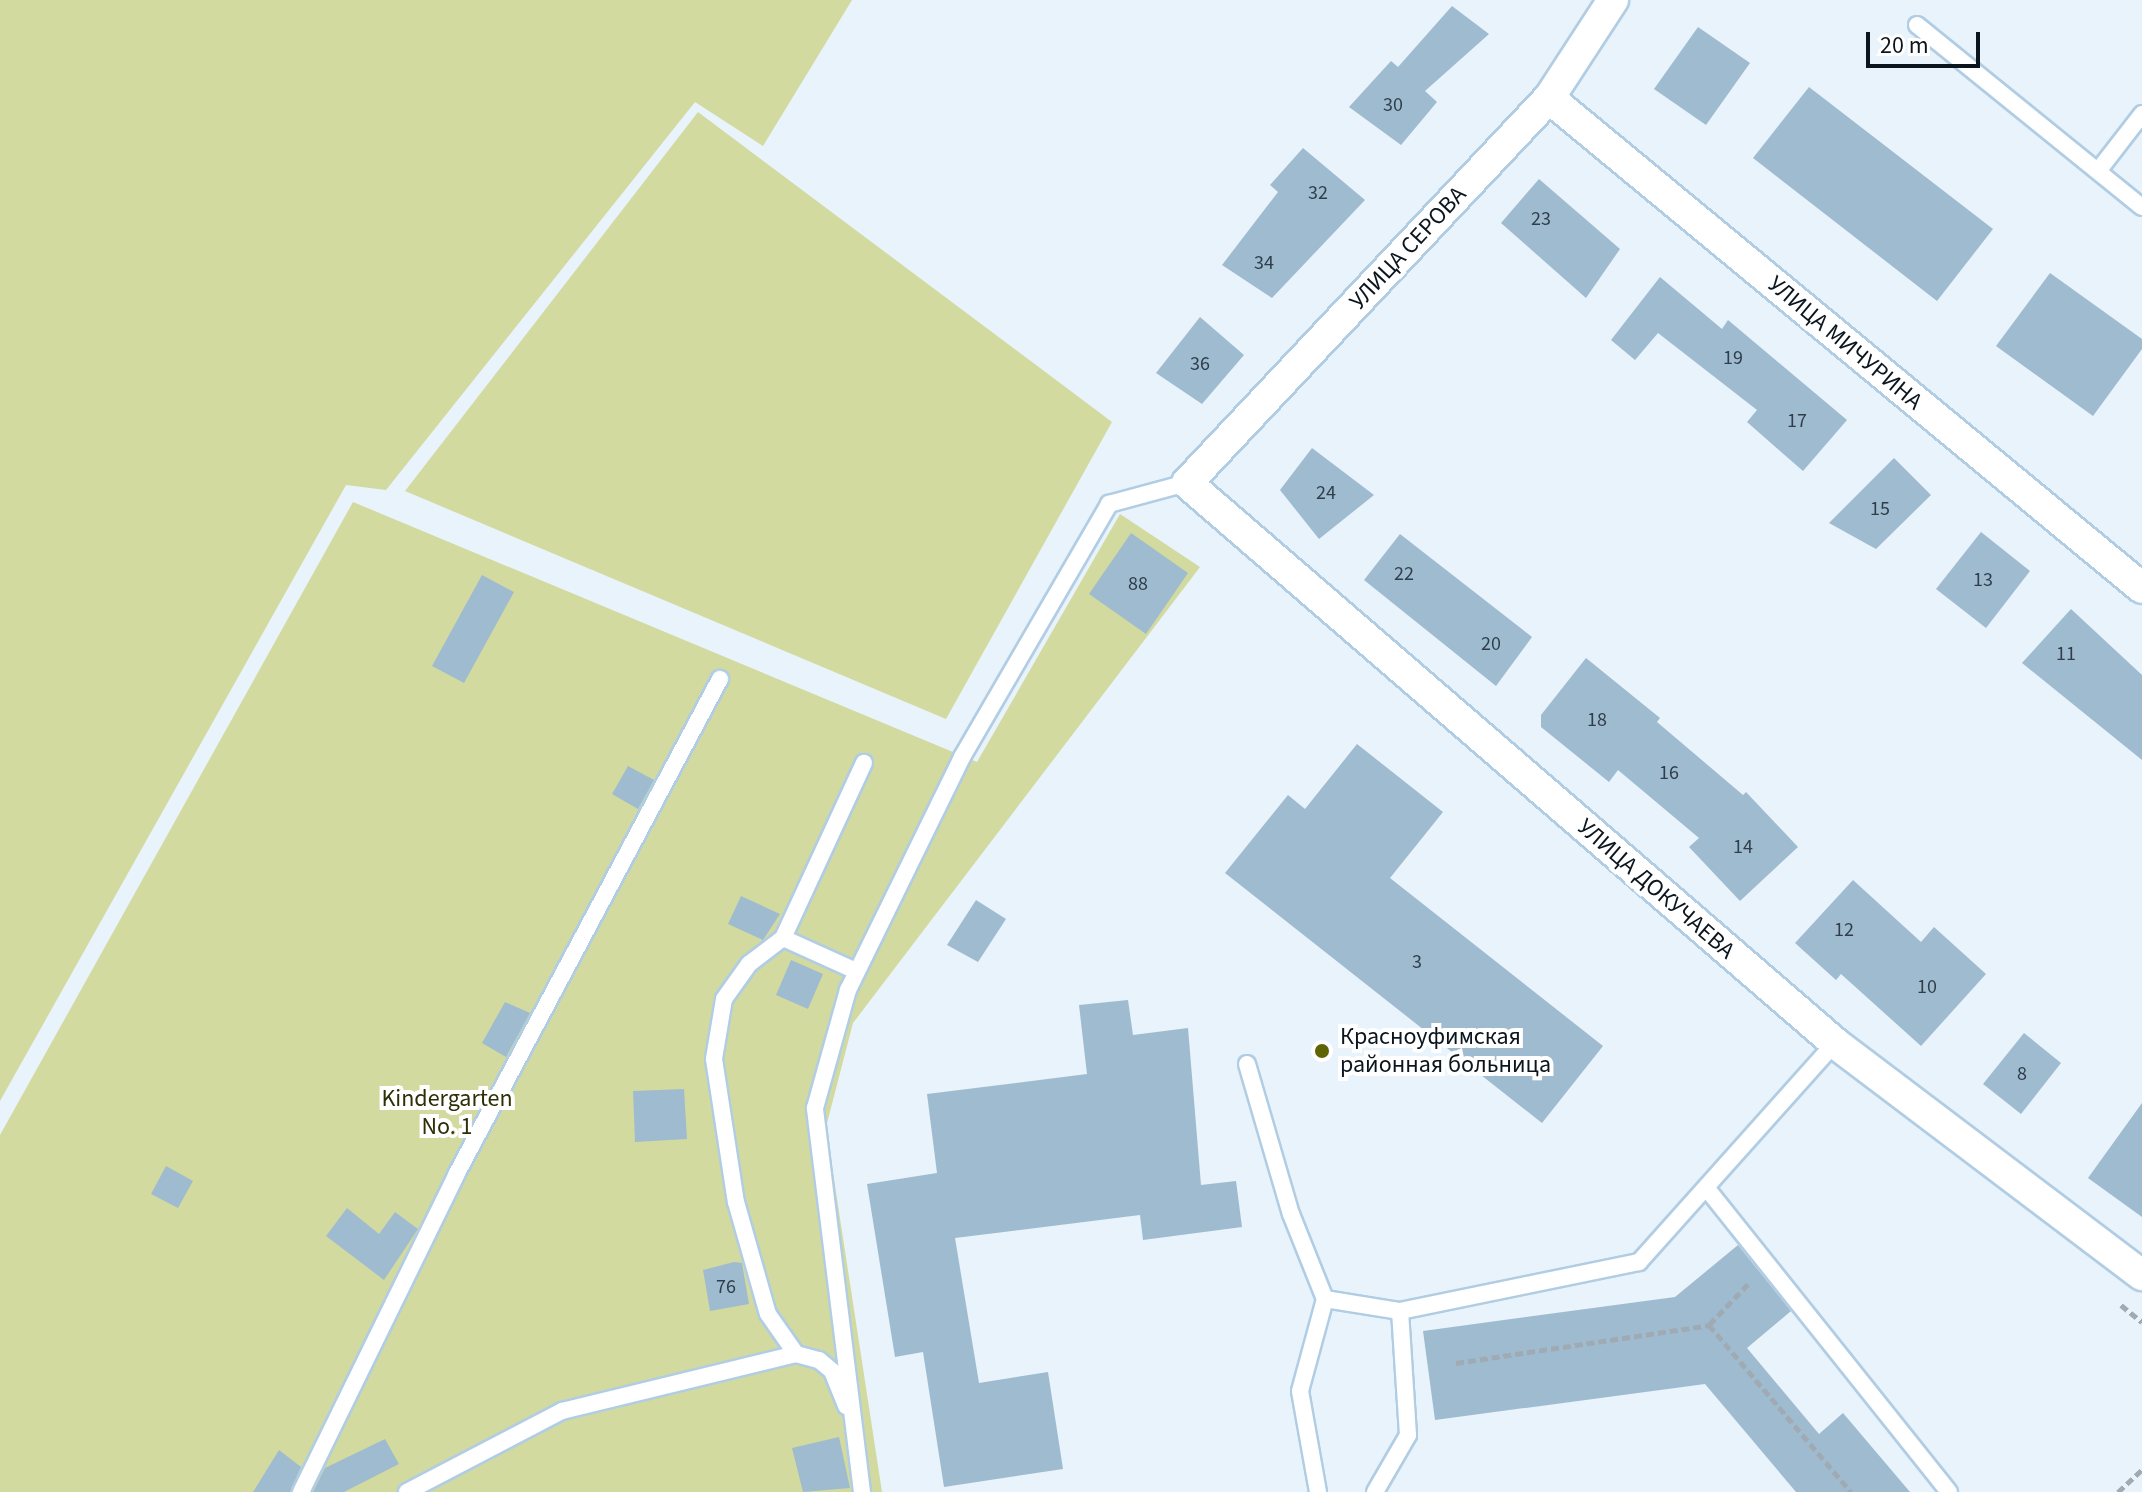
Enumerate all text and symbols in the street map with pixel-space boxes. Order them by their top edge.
scale bar [1870,16,1984,66]
text: 20 m [1880,28,1929,63]
house number: 30 [1383,93,1403,117]
street label: УЛИЦА СЕРОВА [1344,180,1472,316]
house number: 32 [1308,181,1328,205]
house number: 23 [1531,207,1551,231]
house number: 34 [1254,251,1274,275]
street label: УЛИЦА МИЧУРИНА [1762,270,1928,416]
house number: 19 [1723,346,1743,370]
house number: 36 [1190,352,1210,376]
house number: 17 [1787,409,1807,433]
house number: 24 [1316,481,1336,505]
house number: 15 [1870,497,1890,521]
house number: 22 [1394,562,1414,586]
house number: 13 [1973,568,1993,592]
house number: 88 [1128,572,1148,596]
house number: 20 [1481,632,1501,656]
house number: 11 [2056,642,2076,666]
house number: 18 [1587,708,1607,732]
house number: 16 [1659,761,1679,785]
street label: УЛИЦА ДОКУЧАЕВА [1571,813,1741,965]
house number: 14 [1733,835,1753,859]
house number: 12 [1834,918,1854,942]
house number: 3 [1412,950,1422,974]
house number: 10 [1917,975,1937,999]
place label: Красноуфимская районная больница [1340,1023,1551,1079]
marker: Красноуфимская районная больница [1311,1040,1333,1062]
house number: 8 [2017,1062,2027,1086]
park label: Kindergarten No. 1 [381,1085,513,1141]
house number: 76 [716,1275,736,1299]

